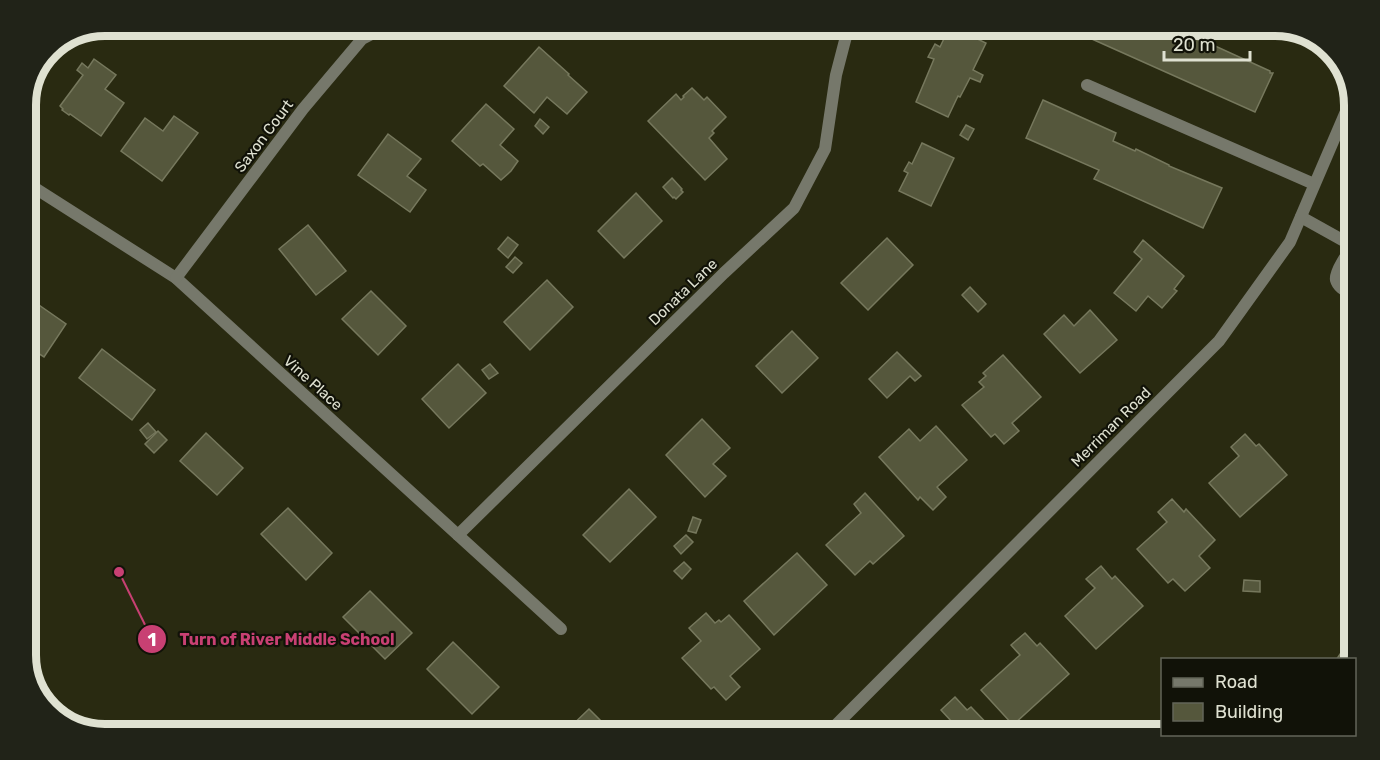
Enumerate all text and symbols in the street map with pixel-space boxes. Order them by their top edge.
scale bar [1164,24,1250,62]
text: 20 m [1173,34,1215,56]
street label: Saxon Court [231,96,297,176]
street label: Donata Lane [645,255,721,329]
street label: Vine Place [280,352,346,414]
street label: Merriman Road [1067,383,1155,471]
callout: Turn of River Middle School [137,622,407,656]
text: 1 [148,629,156,651]
text: Turn of River Middle School [179,630,395,649]
legend [1161,658,1356,736]
text: Road [1215,671,1258,693]
text: Building [1215,701,1283,723]

